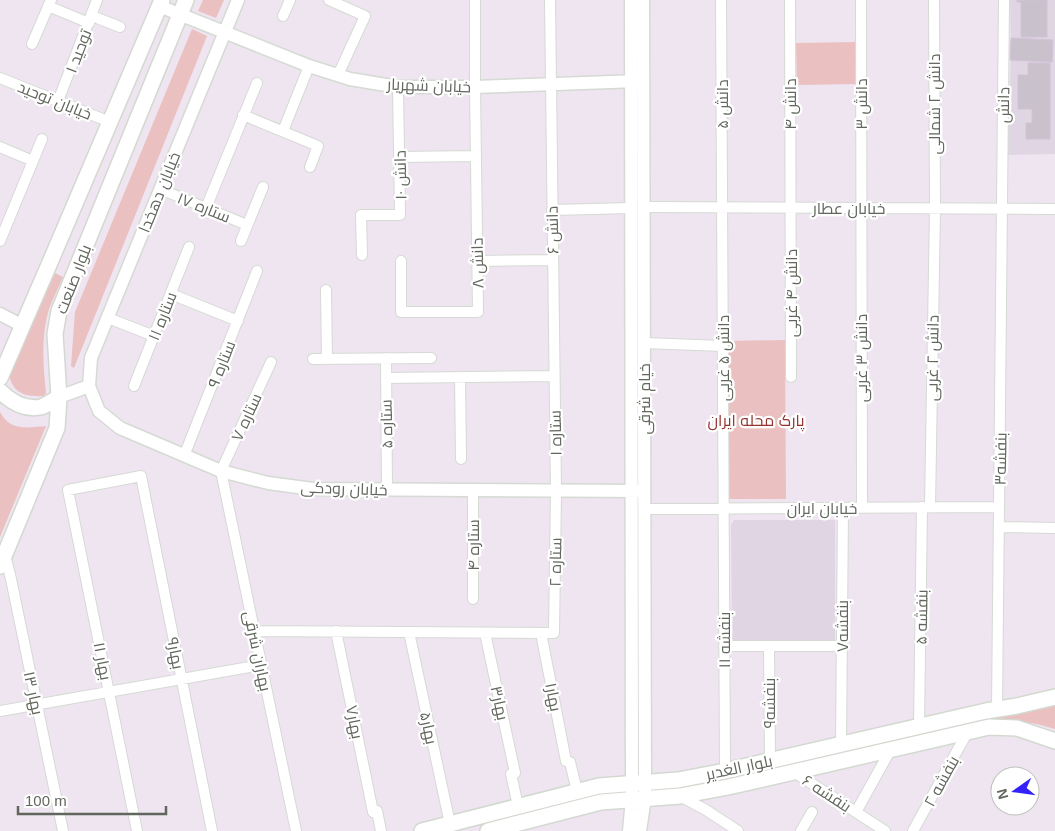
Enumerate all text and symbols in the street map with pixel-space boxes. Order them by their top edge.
street label: توحید ۱ [62,26,96,76]
street label: دانش ۲ شمالی [926,54,945,154]
street label: خیابان شهریار [386,76,471,97]
street label: خیابان توحید [15,78,94,125]
street label: دانش ۴ [782,78,801,130]
street label: دانش ۳ [853,78,872,130]
street label: دانش ۵ [714,79,733,129]
street label: دانش [995,87,1014,123]
street label: خیابان دهخدا [136,149,185,236]
street label: دانش ۱۰ [392,150,411,200]
street label: ستاره ۱۷ [174,189,233,227]
street label: خیابان عطار [812,200,885,219]
street label: دانش ۶ [544,206,563,254]
street label: دانش ۸ [469,237,488,288]
street label: بلوار صنعت [53,242,95,316]
street label: دانش ۴ غربی [783,249,802,337]
street label: ستاره ۱۱ [145,290,181,343]
street label: دانش ۳ غربی [853,314,872,402]
street label: دانش ۵ غربی [715,315,734,401]
street label: دانش ۲ غربی [923,315,944,401]
street label: ستاره ۹ [204,338,239,390]
street label: خیام شرقی [636,363,656,435]
street label: ستاره ۷ [228,391,266,444]
street label: ستاره ۵ [378,399,396,449]
street label: ستاره ۱ [547,410,565,456]
park label: پارک محله ایران [707,412,805,432]
street label: بنفشه۳ [992,432,1010,486]
street label: خیابان رودکی [300,478,388,501]
street label: خیابان ایران [787,500,857,519]
street label: ستاره ۴ [465,519,483,571]
street label: ستاره ۲ [547,537,565,587]
street label: بنفشه ۵ [913,589,931,645]
street label: بنفشه۷ [834,600,852,652]
street label: بهاران شرقی [239,609,274,693]
street label: بنفشه ۱۱ [716,612,734,668]
street label: بهار۹ [162,636,187,671]
street label: بهار ۱۱ [89,641,114,682]
street label: بهار ۱۳ [19,670,46,717]
street label: بنفشه۹ [761,678,779,728]
street label: بهار۱ [540,681,565,713]
street label: بهار۳ [486,684,511,722]
street label: بهار۷ [341,704,366,741]
street label: بهار۵ [415,710,440,746]
street label: بلوار الغدیر [703,752,774,784]
street label: بنفشه ۲ [921,753,963,810]
north arrow [990,766,1040,816]
street label: بنفشه ۶ [799,772,854,816]
scale bar [18,784,165,816]
text: N [993,787,1011,801]
text: 100 m [25,792,67,809]

